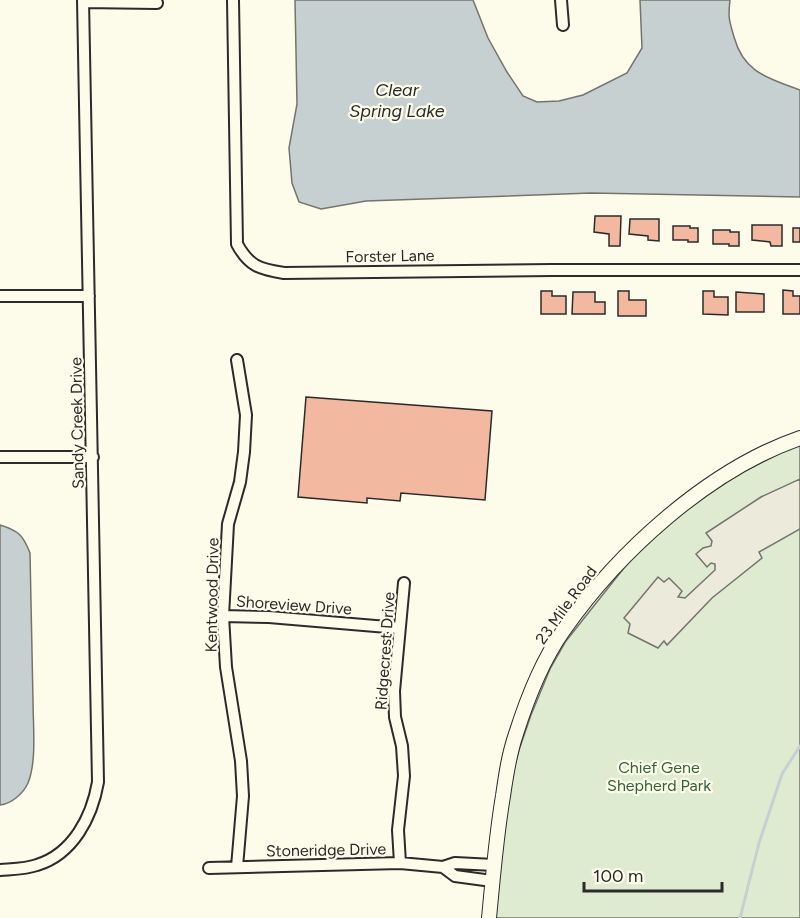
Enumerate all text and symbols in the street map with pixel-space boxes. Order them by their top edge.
water label: Clear Spring Lake [349,79,445,122]
street label: Forster Lane [345,246,435,266]
street label: Sandy Creek Drive [66,357,88,489]
street label: Kentwood Drive [202,537,223,652]
street label: 23 Mile Road [531,562,601,648]
street label: Shoreview Drive [235,591,353,619]
street label: Ridgecrest Drive [371,591,399,711]
park label: Chief Gene Shepherd Park [607,758,711,795]
street label: Stoneridge Drive [266,839,387,861]
scale bar [584,855,722,893]
text: 100 m [593,865,643,887]

